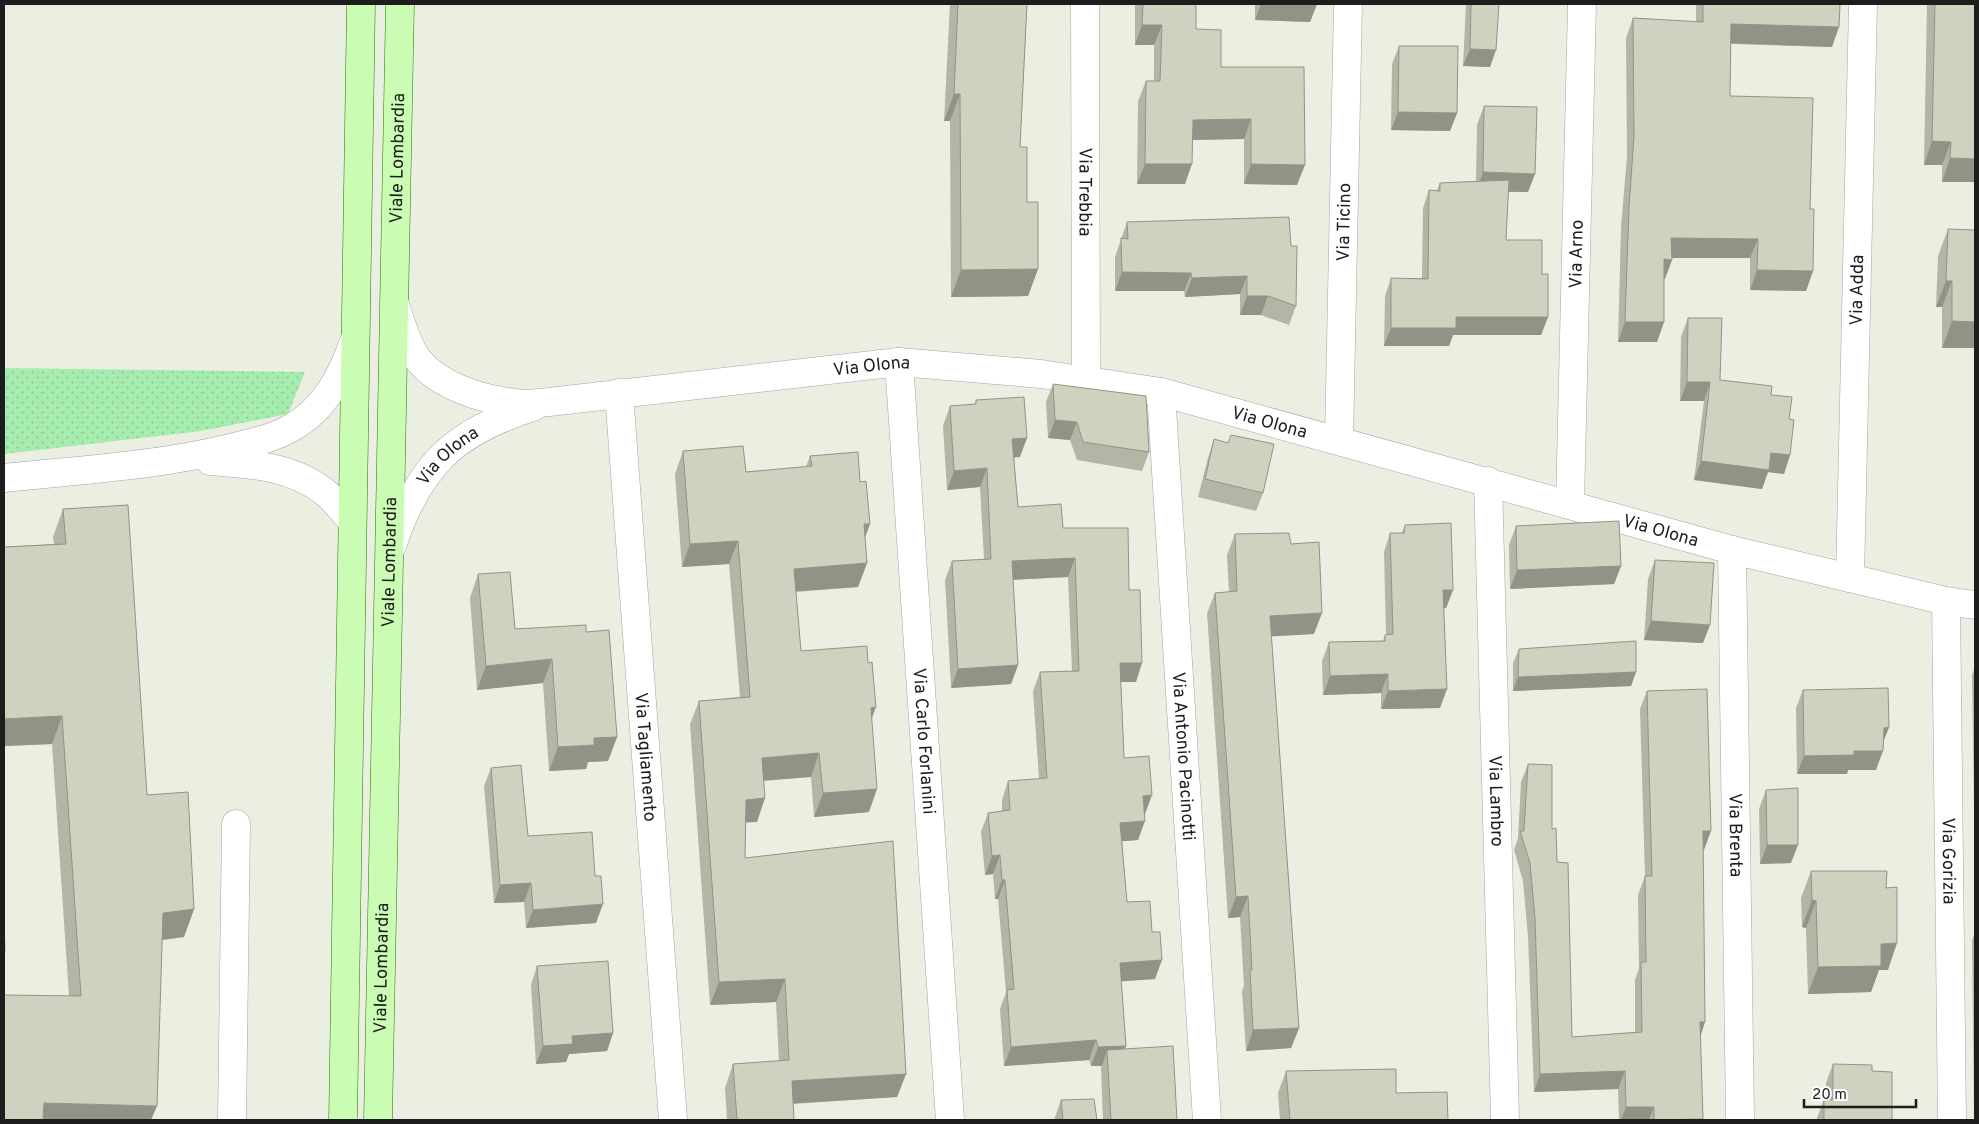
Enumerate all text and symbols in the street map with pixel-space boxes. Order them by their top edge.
street label: Viale Lombardia [386,93,411,224]
street label: Via Trebbia [1072,148,1096,236]
street label: Via Ticino [1333,183,1357,262]
street label: Via Arno [1565,219,1590,289]
street label: Via Adda [1846,254,1870,326]
street label: Via Olona [832,352,911,382]
street label: Via Olona [1229,402,1310,445]
street label: Via Olona [412,422,483,490]
street label: Viale Lombardia [378,497,403,628]
street label: Via Olona [1620,510,1701,553]
street label: Via Carlo Forlanini [907,667,939,815]
street label: Via Antonio Pacinotti [1166,671,1199,842]
street label: Via Tagliamento [628,692,661,823]
street label: Via Lambro [1482,755,1508,847]
street label: Via Brenta [1722,793,1747,877]
street label: Via Gorizia [1936,817,1960,905]
street label: Viale Lombardia [370,903,395,1034]
scale bar [1804,1076,1916,1108]
text: 20 m [1812,1086,1847,1105]

